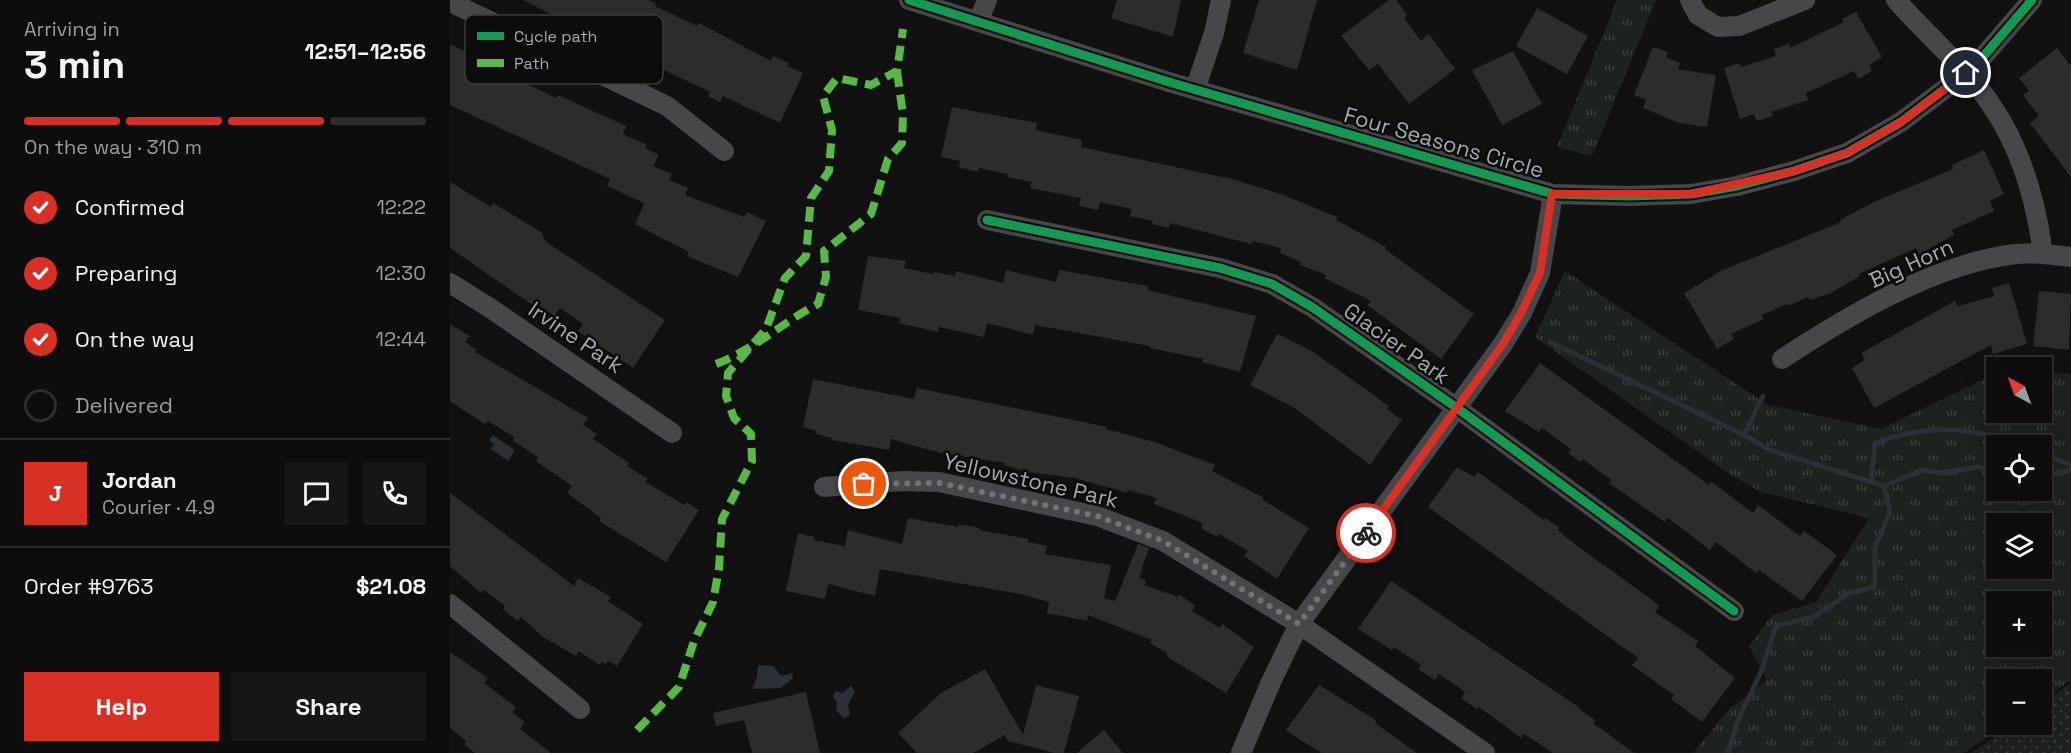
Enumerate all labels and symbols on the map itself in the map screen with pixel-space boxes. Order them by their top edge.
legend [465,15,663,84]
text: Cycle path [514,26,597,47]
pin [1940,47,1991,98]
text: Path [514,53,549,74]
street label: Four Seasons Circle [1341,100,1547,184]
street label: Big Horn [1864,232,1958,294]
street label: Irvine Park [523,295,629,379]
street label: Glacier Park [1338,296,1456,390]
north arrow [1986,357,2052,423]
street label: Yellowstone Park [941,446,1121,514]
pin [838,458,889,509]
courier [1336,503,1396,563]

